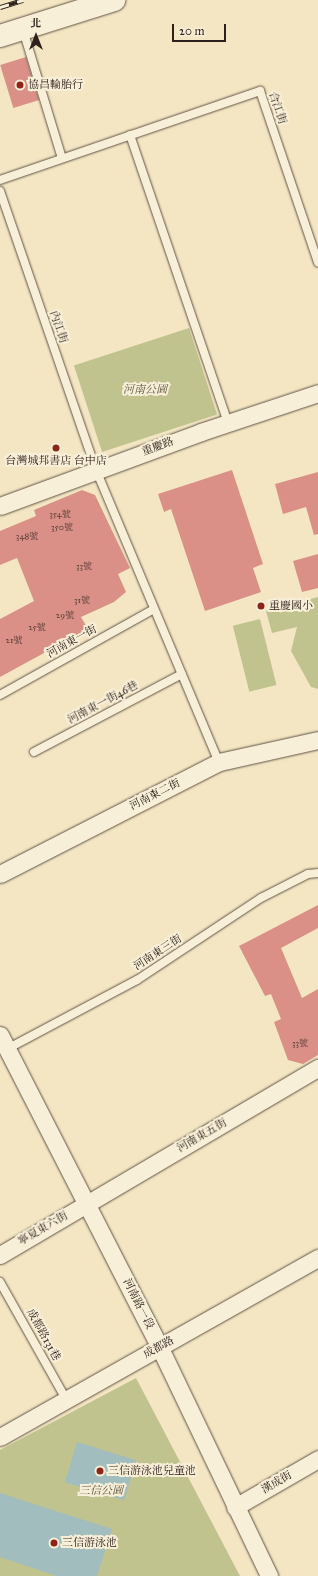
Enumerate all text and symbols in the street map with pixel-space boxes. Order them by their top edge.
north arrow [16,16,56,56]
scale bar [174,16,228,42]
text: 北 [31,17,42,30]
text: 20 m [179,24,205,38]
place label: 協昌輪胎行 [28,78,83,92]
marker: 協昌輪胎行 [15,80,25,90]
street label: 合江街 [265,90,289,126]
street label: 內江街 [46,309,70,345]
park label: 河南公園 [123,383,167,397]
street label: 重慶路 [140,435,176,459]
marker: 台灣城邦書店 台中店 [51,443,61,453]
place label: 台灣城邦書店 台中店 [5,454,107,468]
house number: 354號 [49,509,71,519]
house number: 350號 [51,522,73,532]
house number: 348號 [16,531,38,541]
house number: 33號 [76,561,92,571]
house number: 31號 [74,595,90,605]
place label: 重慶國小 [269,599,313,613]
marker: 重慶國小 [256,601,266,611]
house number: 29號 [56,610,74,620]
house number: 25號 [28,622,46,632]
street label: 河南東一街 [45,623,99,661]
house number: 21號 [6,635,22,645]
street label: 河南東一街46巷 [66,679,140,727]
street label: 河南東二街 [128,777,182,813]
street label: 河南東三街 [131,932,185,974]
house number: 33號 [292,1038,308,1048]
street label: 河南東五街 [175,1117,229,1155]
street label: 寧夏東六街 [16,1210,70,1248]
street label: 河南路一段 [120,1277,156,1331]
street label: 成都路131巷 [23,1307,63,1363]
street label: 成都路 [141,1334,177,1362]
place label: 三信游泳池兒童池 [108,1464,196,1478]
marker: 三信游泳池兒童池 [95,1466,105,1476]
street label: 漢成街 [259,1469,295,1497]
park label: 三信公園 [79,1484,123,1498]
place label: 三信游泳池 [62,1536,117,1550]
marker: 三信游泳池 [49,1538,59,1548]

